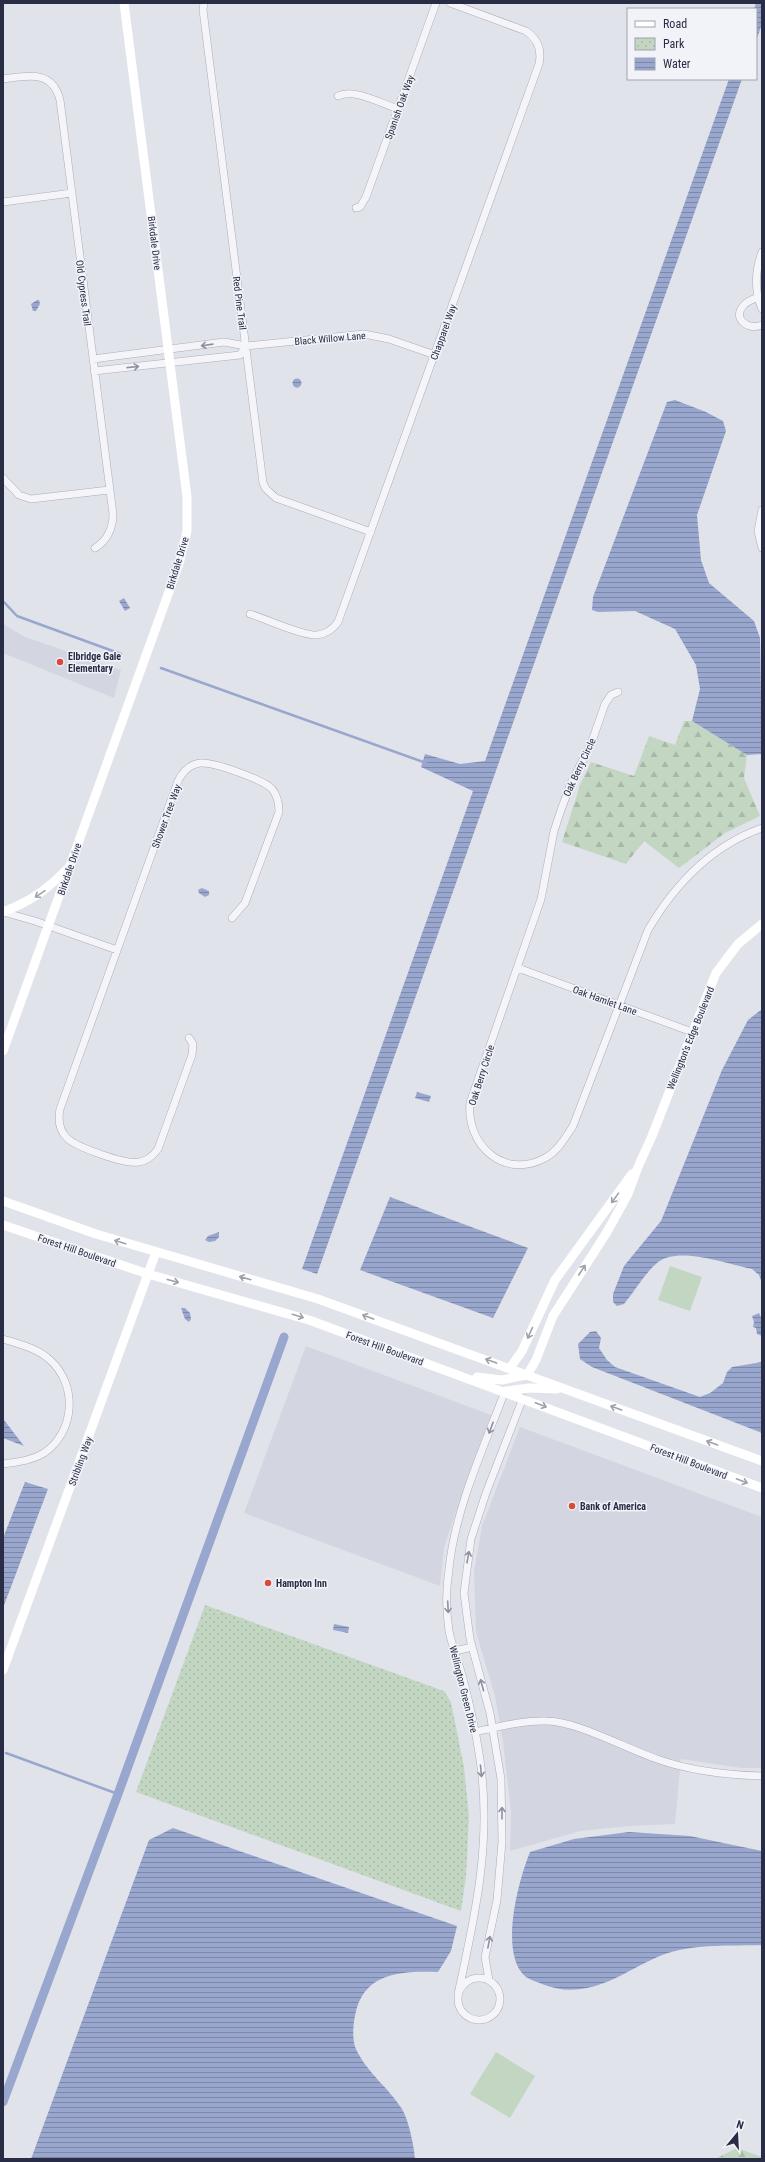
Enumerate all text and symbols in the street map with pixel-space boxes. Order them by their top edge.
legend [627,8,757,80]
text: Road [663,17,687,31]
text: Park [663,37,685,51]
text: Water [663,57,691,71]
street label: Spanish Oak Way [383,73,416,141]
street label: Birkdale Drive [146,215,163,271]
street label: Old Cypress Trail [74,260,93,327]
street label: Red Pine Trail [231,276,248,330]
street label: Chapparel Way [428,303,459,362]
street label: Black Willow Lane [294,330,366,347]
one-way arrow [201,341,214,349]
one-way arrow [126,363,139,371]
street label: Birkdale Drive [164,535,191,591]
place label: Elbridge Gale Elementary [68,651,121,674]
marker: Elbridge Gale Elementary [55,657,65,667]
street label: Oak Berry Circle [561,736,598,798]
street label: Shower Tree Way [150,783,183,850]
street label: Birkdale Drive [55,841,84,897]
one-way arrow [35,890,46,898]
street label: Oak Hamlet Lane [571,984,639,1017]
street label: Wellington's Edge Boulevard [665,985,716,1091]
street label: Oak Berry Circle [467,1043,497,1107]
one-way arrow [611,1192,619,1203]
street label: Forest Hill Boulevard [36,1232,117,1269]
one-way arrow [114,1237,126,1245]
one-way arrow [578,1265,586,1276]
one-way arrow [238,1274,251,1281]
one-way arrow [166,1278,179,1285]
one-way arrow [291,1313,304,1320]
one-way arrow [362,1313,375,1320]
one-way arrow [526,1326,534,1338]
street label: Forest Hill Boulevard [345,1329,425,1368]
one-way arrow [485,1357,497,1365]
one-way arrow [535,1402,547,1410]
one-way arrow [610,1404,622,1412]
one-way arrow [487,1422,495,1434]
street label: Stribling Way [67,1435,94,1487]
one-way arrow [707,1439,719,1447]
street label: Forest Hill Boulevard [649,1442,729,1481]
one-way arrow [735,1477,747,1485]
marker: Bank of America [567,1501,577,1511]
place label: Bank of America [580,1501,646,1512]
one-way arrow [464,1551,472,1564]
marker: Hampton Inn [263,1578,273,1588]
place label: Hampton Inn [276,1578,327,1589]
one-way arrow [444,1600,451,1613]
street label: Wellington Green Drive [447,1645,480,1734]
one-way arrow [478,1678,486,1691]
one-way arrow [477,1764,485,1777]
one-way arrow [498,1807,506,1820]
one-way arrow [485,1936,493,1949]
north arrow [717,2114,757,2154]
text: N [735,2118,745,2132]

